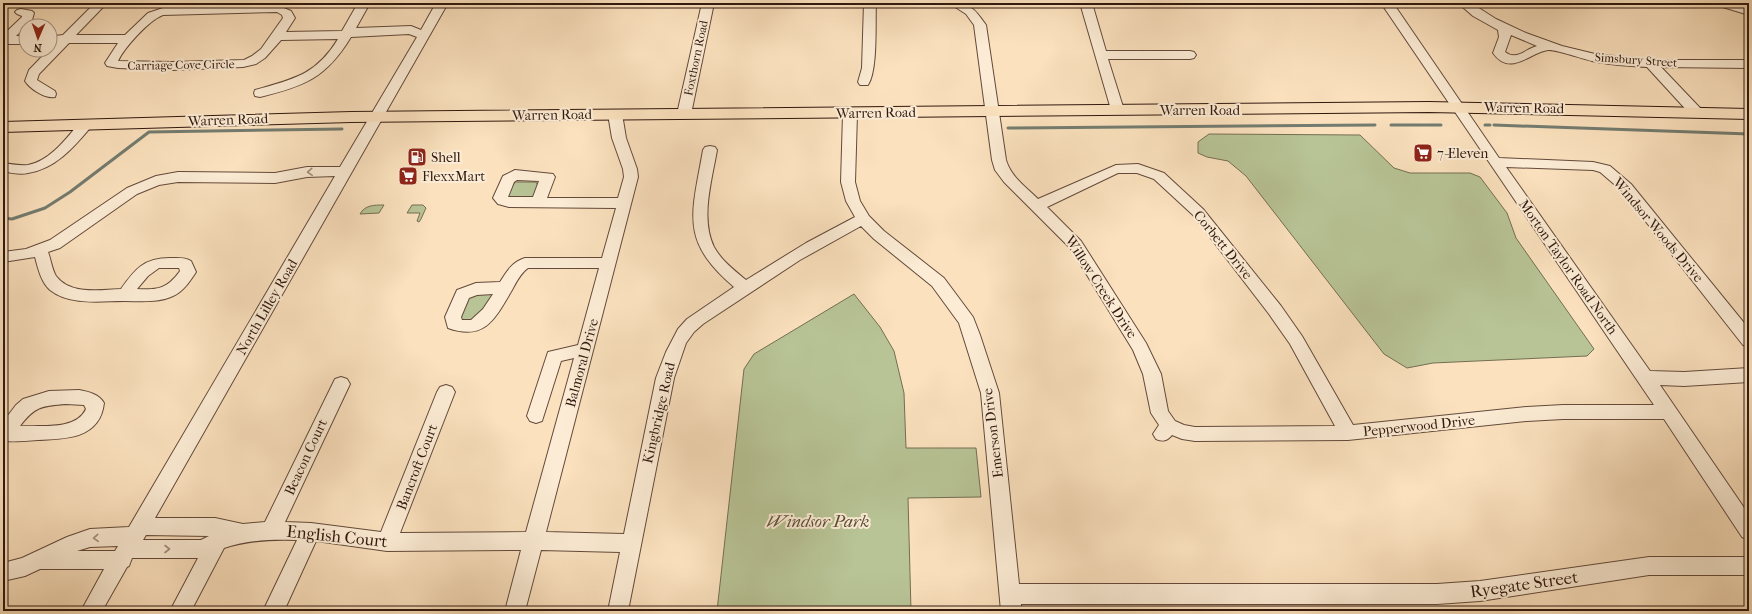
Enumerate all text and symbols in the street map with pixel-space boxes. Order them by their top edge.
north arrow [18,18,58,58]
street label: Foxthorn Road [681,19,711,97]
text: N [33,41,42,54]
street label: Simsbury Street [1594,50,1679,70]
street label: Carriage Cove Circle [127,57,235,73]
street label: Warren Road [1483,99,1565,117]
street label: Warren Road [1159,102,1241,119]
street label: Warren Road [835,104,917,122]
street label: Warren Road [511,106,593,124]
street label: Warren Road [187,110,269,130]
supermarket icon: 7-Eleven [1412,142,1434,164]
place label: 7-Eleven [1437,145,1488,162]
fuel station icon: Shell [406,146,428,168]
place label: Shell [431,149,461,166]
supermarket icon: FlexxMart [397,165,419,187]
one-way arrow [307,168,313,177]
place label: FlexxMart [422,168,485,185]
street label: Windsor Woods Drive [1609,173,1707,286]
street label: Morton Taylor Road North [1515,196,1621,338]
street label: Corbett Drive [1190,207,1256,283]
street label: Willow Creek Drive [1061,232,1141,342]
street label: North Lilley Road [233,256,301,358]
street label: Balmoral Drive [562,317,602,409]
street label: Kingbridge Road [639,360,679,465]
street label: Emerson Drive [979,387,1007,479]
street label: Pepperwood Drive [1362,412,1476,440]
street label: Beacon Court [281,416,331,498]
street label: Bancroft Court [393,422,441,512]
park label: Windsor Park [767,511,870,531]
street label: English Court [286,521,388,551]
one-way arrow [93,533,99,542]
one-way arrow [164,545,170,553]
street label: Ryegate Street [1469,567,1579,601]

